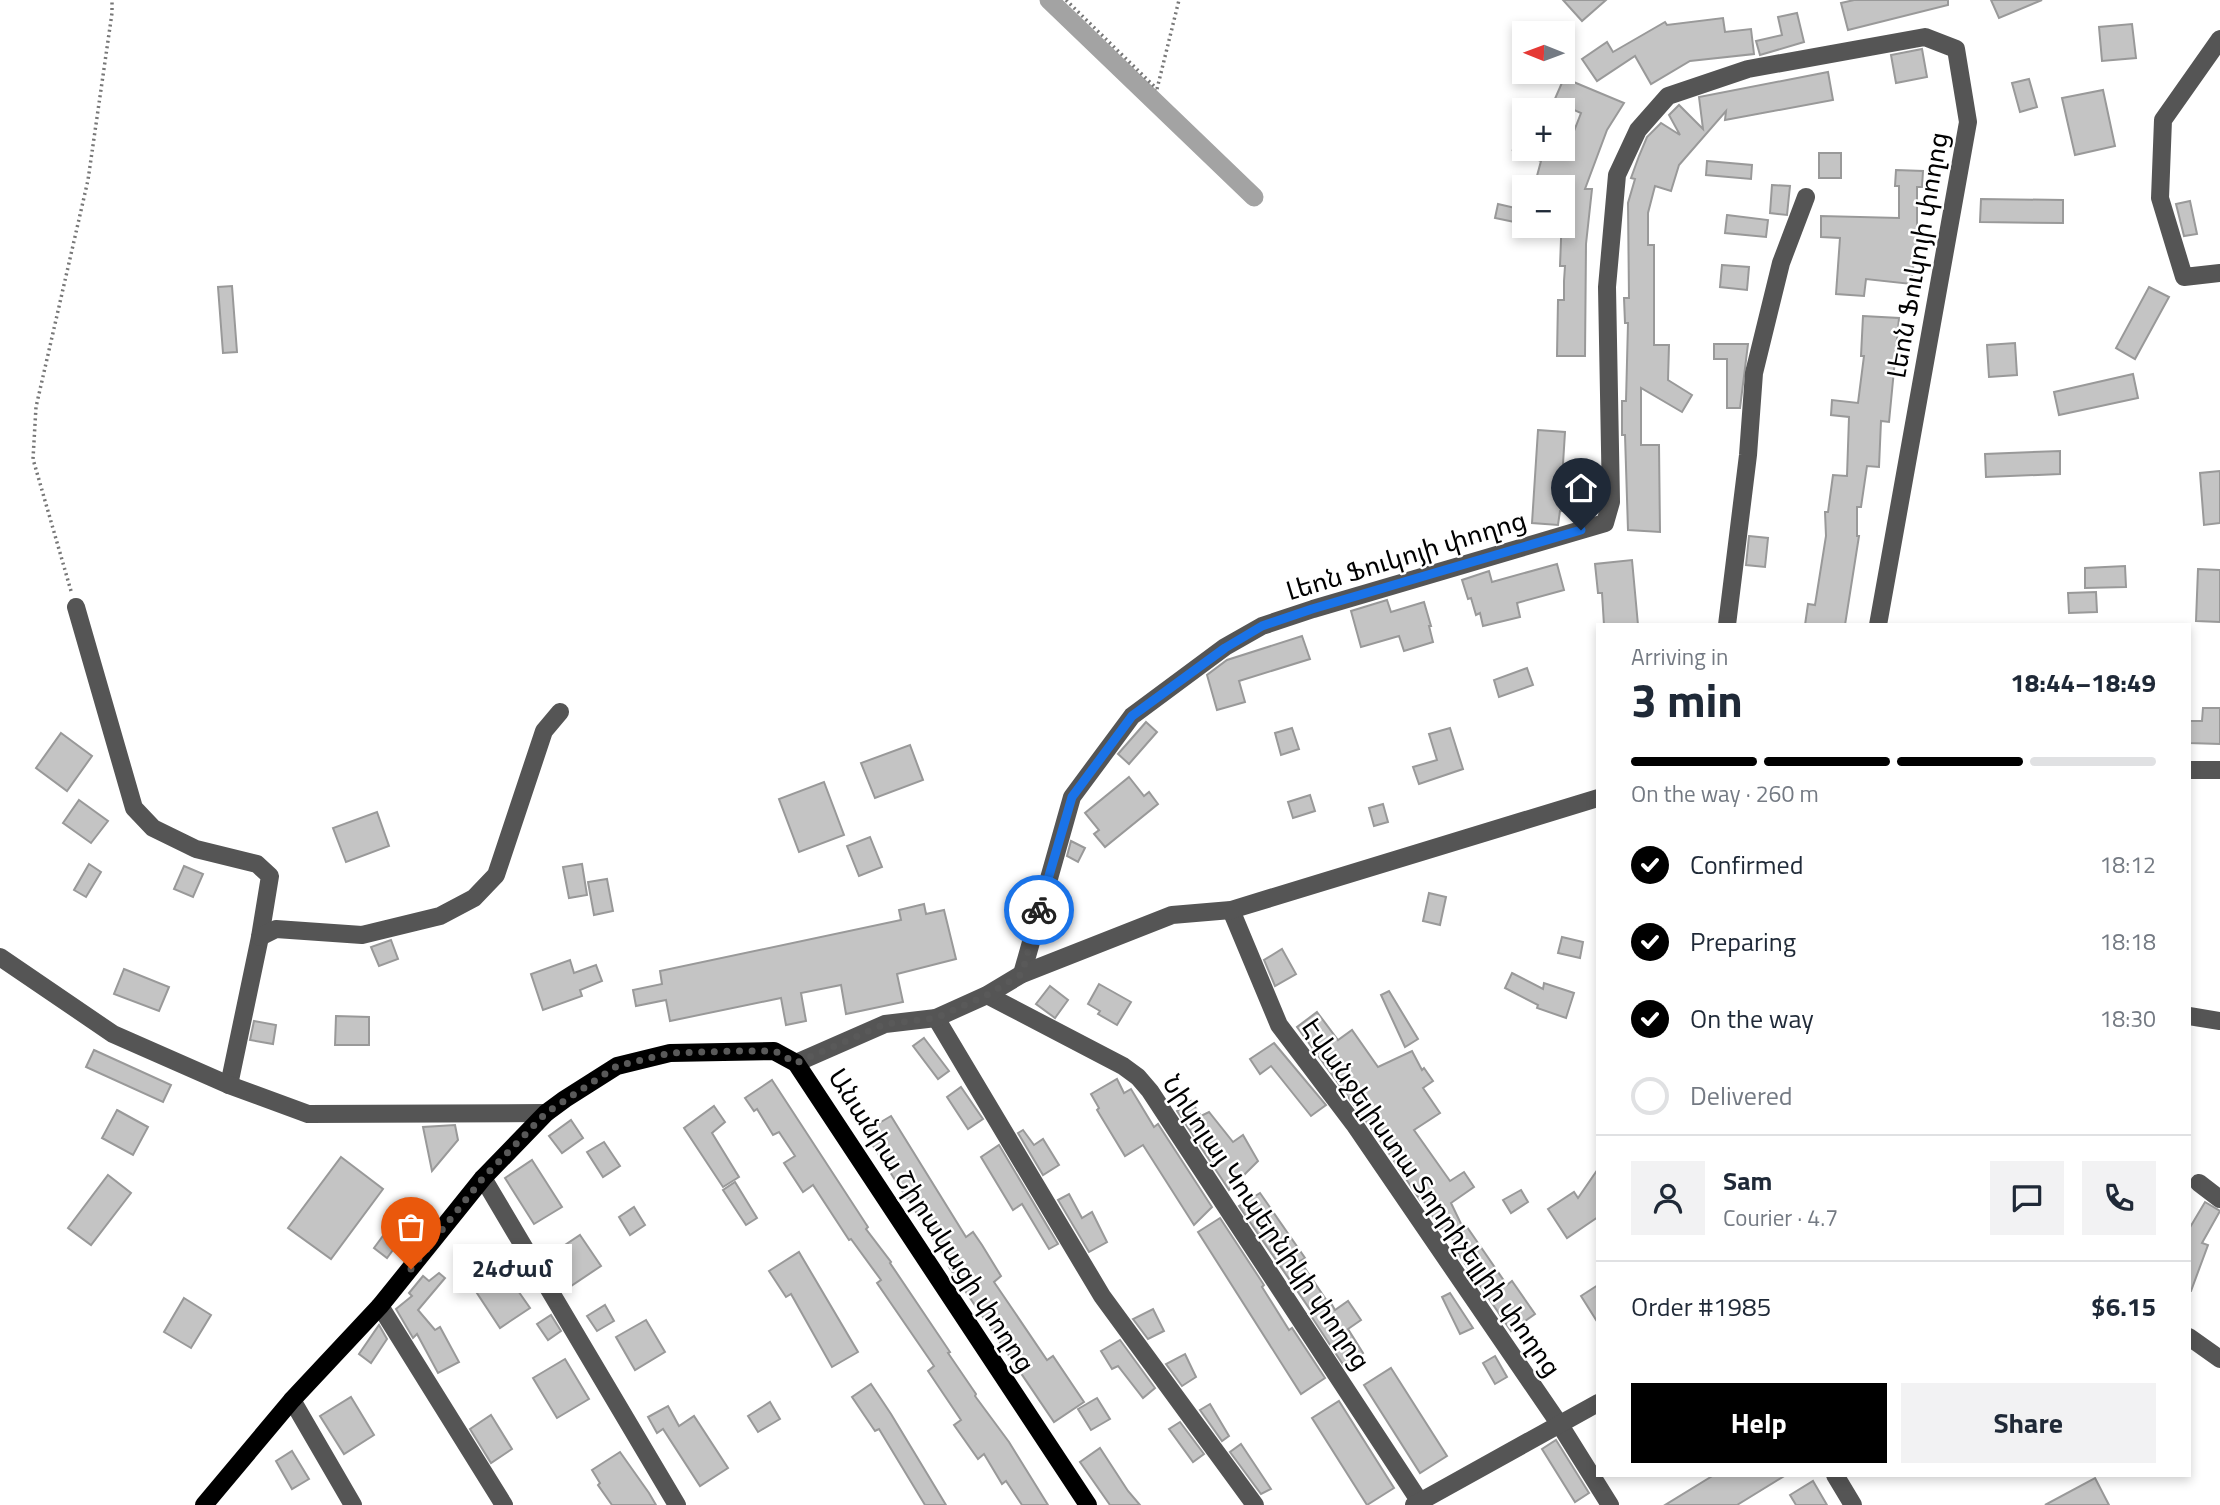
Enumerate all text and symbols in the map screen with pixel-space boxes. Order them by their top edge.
north arrow [1512,21,1575,84]
map controls [1512,21,1575,238]
button: + [1512,98,1575,161]
street label: Լեոն Ֆուկոյի փողոց [1876,129,1958,381]
button: − [1512,175,1575,238]
pin [1551,458,1611,530]
icon: home [1562,469,1600,507]
street label: Լեոն Ֆուկոյի փողոց [1281,500,1531,610]
text: Arriving in [1631,639,1728,674]
text: 18:44–18:49 [2010,663,2156,702]
text: 3 min [1631,665,1743,735]
text: On the way · 260 m [1631,776,1819,811]
text: Confirmed [1690,845,1804,884]
icon: check [1631,846,1669,884]
text: 18:12 [2099,847,2156,882]
courier [1004,875,1074,945]
icon: bike [1020,891,1058,929]
text: Preparing [1690,922,1796,961]
icon: check [1631,923,1669,961]
text: 18:18 [2099,924,2156,959]
text: On the way [1690,999,1814,1038]
icon: check [1631,1000,1669,1038]
text: 18:30 [2099,1001,2156,1036]
street label: Էվանջելիստա Տորրիչելլիի փողոց [1293,1009,1571,1385]
street label: Անանիա Շիրակացի փողոց [819,1060,1045,1380]
street label: Նիկոլայ Կոպերնիկի փողոց [1153,1066,1381,1378]
text: Delivered [1690,1076,1793,1115]
button: person [1631,1161,1705,1235]
text: Sam [1723,1161,1772,1200]
button: chat [1990,1161,2064,1235]
button: phone [2082,1161,2156,1235]
pin [381,1197,441,1269]
text: Courier · 4.7 [1723,1200,1838,1235]
icon: bag [392,1208,430,1246]
callout: 24Ժամ [453,1244,572,1294]
text: 24Ժամ [472,1251,553,1286]
text: Order #1985 [1631,1287,1771,1326]
text: $6.15 [2091,1287,2156,1326]
button: Help [1631,1383,1887,1463]
button: Share [1901,1383,2156,1463]

